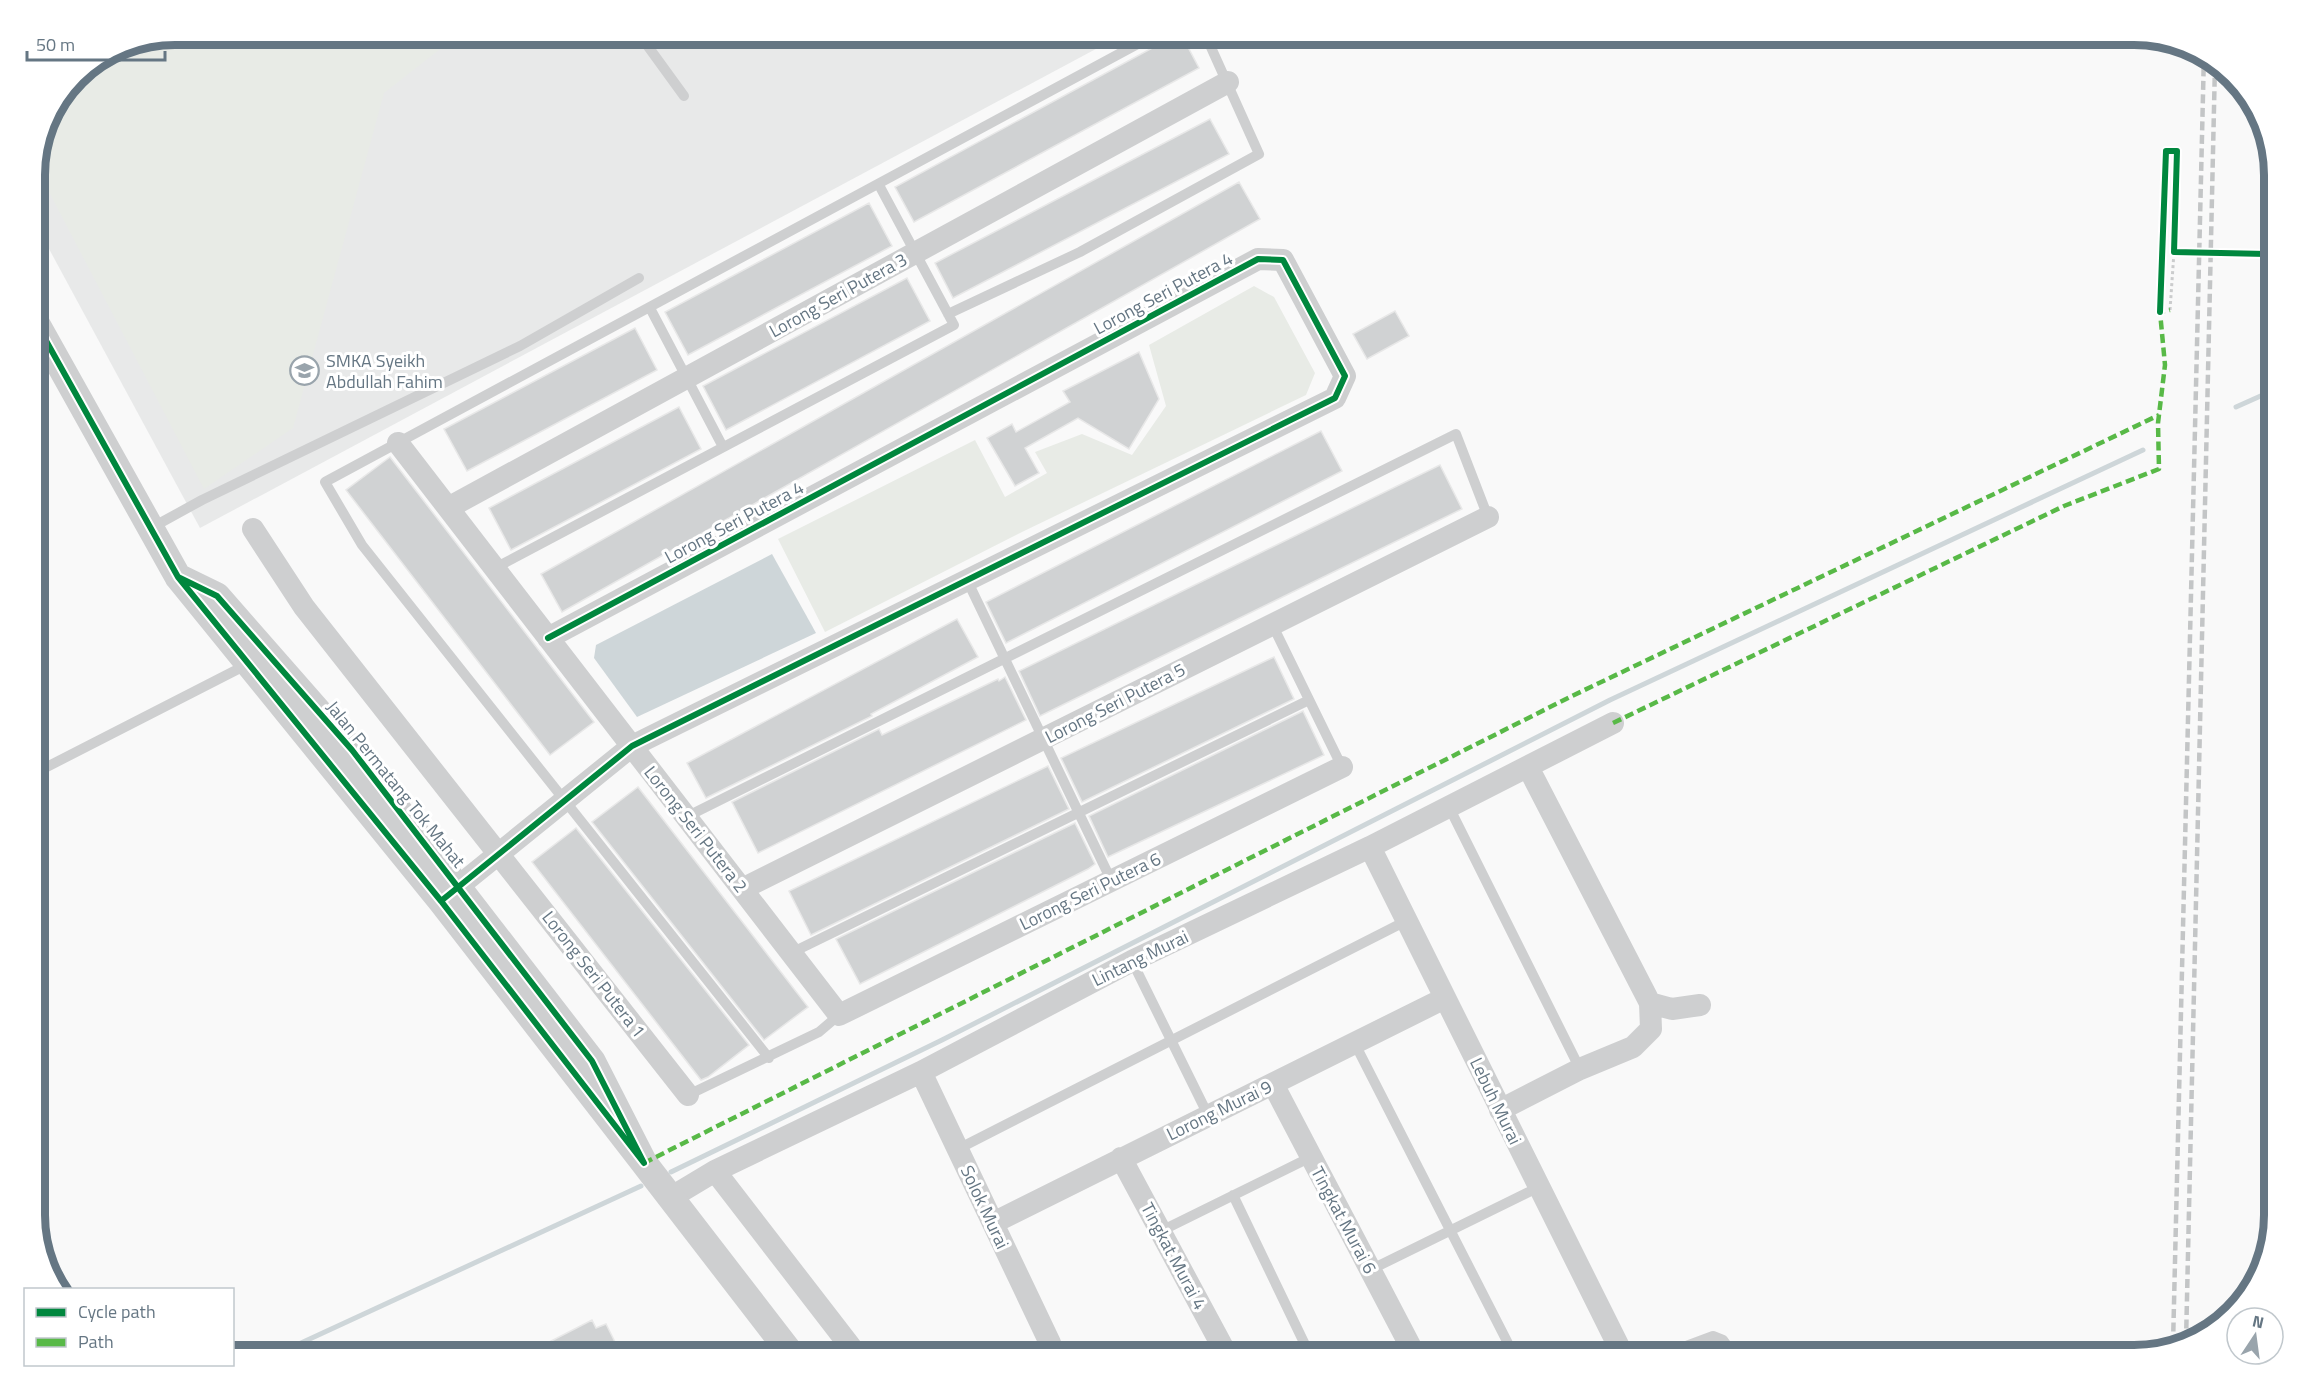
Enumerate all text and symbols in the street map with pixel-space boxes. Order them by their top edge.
scale bar [27,24,165,62]
text: 50 m [36,31,75,58]
street label: Lorong Seri Putera 4 [1089,245,1237,341]
street label: Lorong Seri Putera 3 [764,246,912,344]
place label: SMKA Syeikh Abdullah Fahim [326,347,443,395]
school or university icon: SMKA Syeikh Abdullah Fahim [289,354,321,386]
street label: Lorong Seri Putera 4 [660,474,808,570]
street label: Lorong Seri Putera 5 [1040,656,1190,750]
street label: Jalan Permatang Tok Mahat [320,695,472,874]
street label: Lorong Seri Putera 2 [638,760,754,898]
street label: Lorong Seri Putera 6 [1015,845,1165,937]
street label: Lorong Seri Putera 1 [536,905,652,1043]
street label: Lintang Murai [1087,923,1193,993]
street label: Lebuh Murai [1463,1053,1529,1149]
street label: Lorong Murai 9 [1162,1073,1276,1147]
street label: Solok Murai [954,1161,1016,1253]
street label: Tingkat Murai 6 [1304,1162,1384,1278]
street label: Tingkat Murai 4 [1134,1198,1214,1314]
legend [24,1288,234,1366]
text: Cycle path [78,1298,156,1325]
north arrow [2225,1306,2285,1366]
text: N [2250,1308,2266,1334]
text: Path [78,1328,114,1355]

